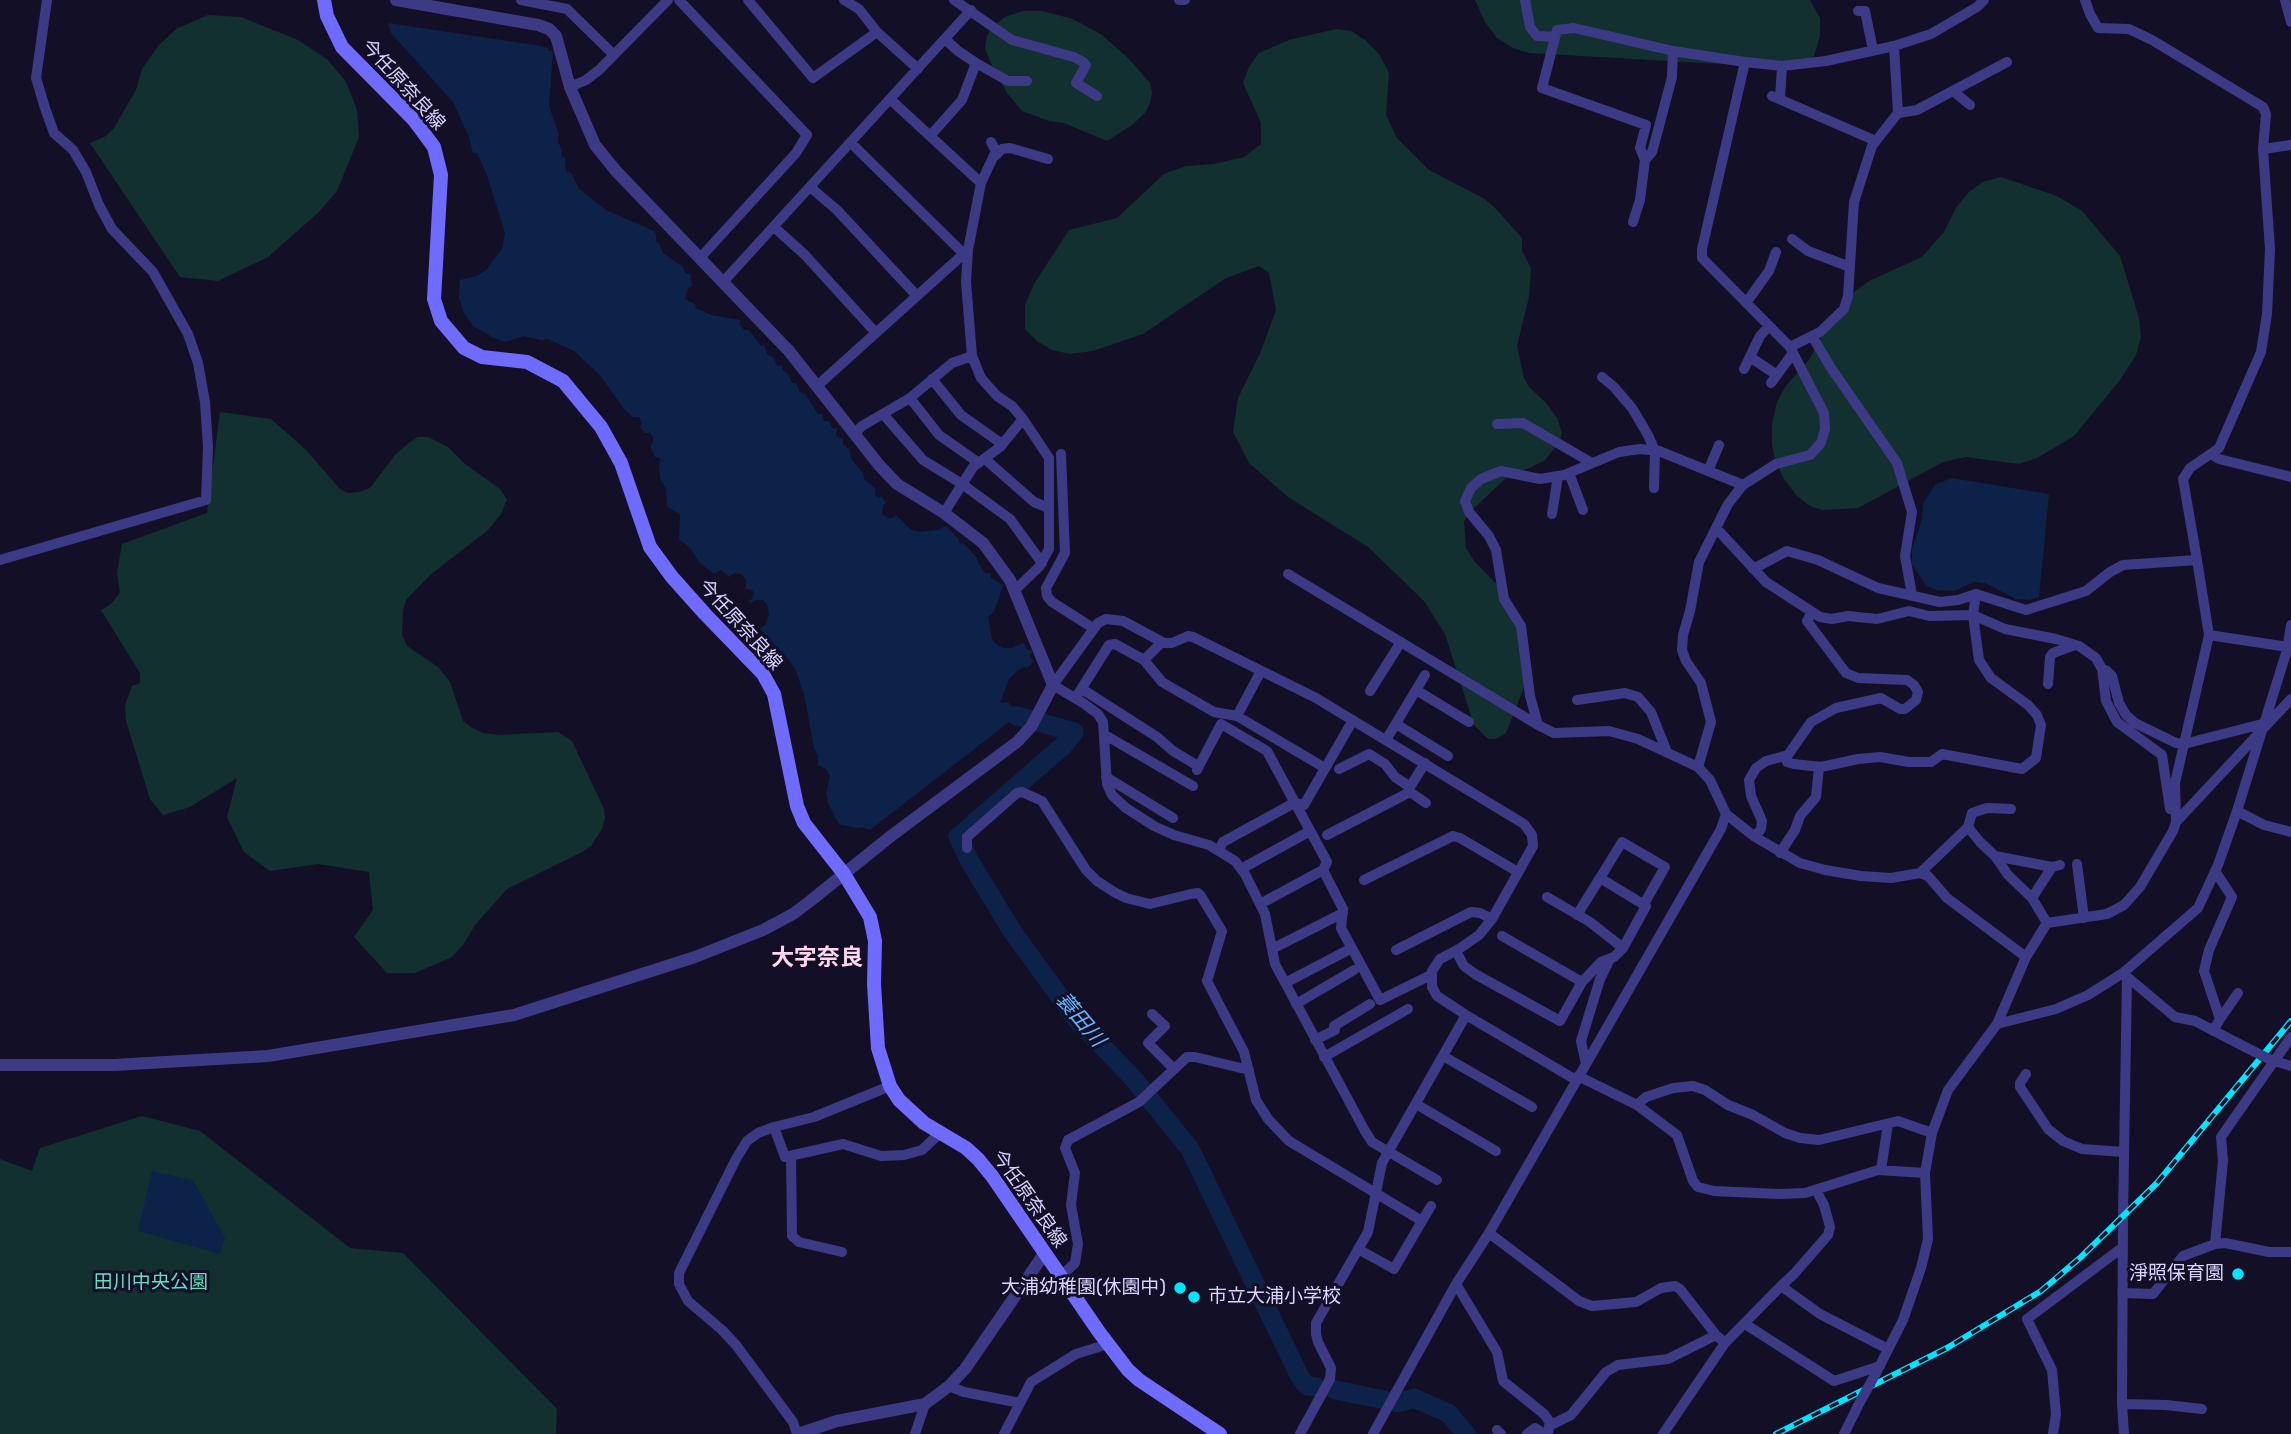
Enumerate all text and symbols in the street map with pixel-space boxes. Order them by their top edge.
street label: 今任原奈良線 [356,35,450,135]
street label: 今任原奈良線 [693,575,787,675]
district label: 大字奈良 [771,944,863,972]
water label: 蓑田川 [1050,988,1110,1052]
street label: 今任原奈良線 [987,1146,1071,1252]
place label: 淨照保育園 [2129,1263,2224,1285]
marker: 淨照保育園 [2230,1266,2246,1282]
park label: 田川中央公園 [94,1272,208,1294]
place label: 大浦幼稚園(休園中) [1001,1277,1166,1299]
marker: 大浦幼稚園(休園中) [1172,1280,1188,1296]
place label: 市立大浦小学校 [1208,1286,1341,1308]
marker: 市立大浦小学校 [1186,1289,1202,1305]

